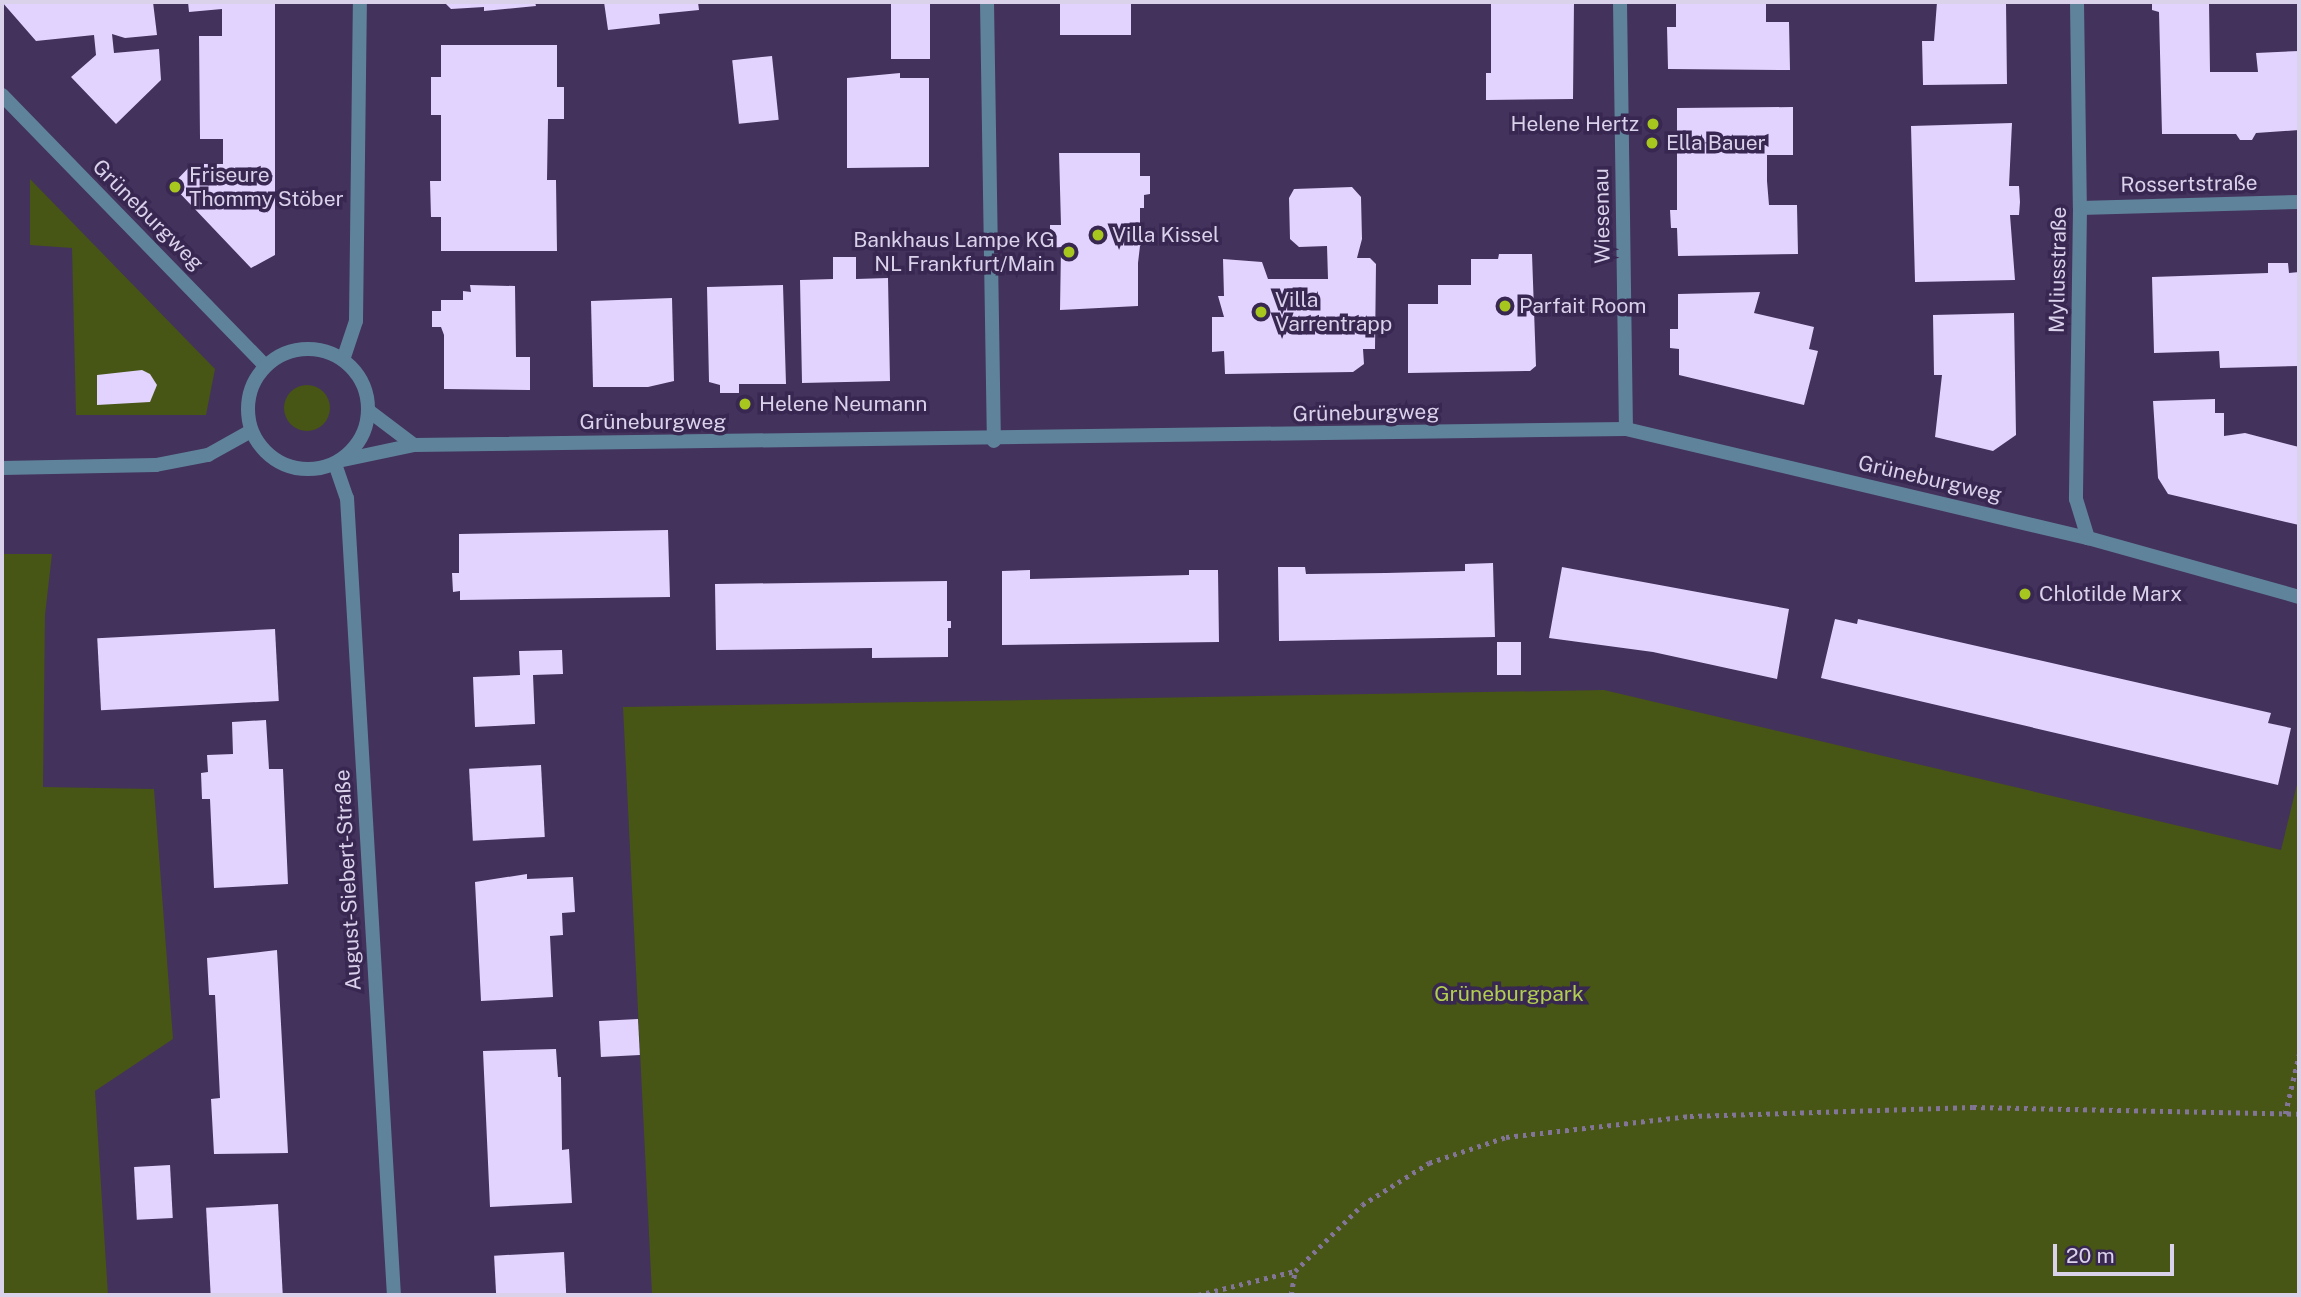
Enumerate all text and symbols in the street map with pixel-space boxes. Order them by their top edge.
place label: Helene Hertz [1510,111,1639,137]
marker: Helene Hertz [1645,116,1661,132]
place label: Ella Bauer [1666,130,1766,156]
marker: Ella Bauer [1644,135,1660,151]
street label: Grüneburgweg [87,154,209,276]
place label: Friseure Thommy Stöber [189,162,344,212]
street label: Wiesenau [1589,168,1615,264]
street label: Rossertstraße [2120,170,2258,198]
marker: Friseure Thommy Stöber [167,179,183,195]
street label: Myliusstraße [2044,207,2072,333]
place label: Villa Kissel [1112,222,1219,248]
place label: Bankhaus Lampe KG NL Frankfurt/Main [853,227,1055,277]
marker: Villa Kissel [1090,227,1106,243]
marker: Bankhaus Lampe KG NL Frankfurt/Main [1061,244,1077,260]
place label: Villa Varrentrapp [1275,287,1392,337]
place label: Parfait Room [1519,293,1646,319]
marker: Parfait Room [1497,298,1513,314]
marker: Villa Varrentrapp [1253,304,1269,320]
place label: Helene Neumann [759,391,928,417]
marker: Helene Neumann [737,396,753,412]
street label: Grüneburgweg [1292,399,1440,427]
street label: Grüneburgweg [580,409,726,435]
street label: Grüneburgweg [1856,450,2004,508]
place label: Chlotilde Marx [2039,581,2182,607]
marker: Chlotilde Marx [2017,586,2033,602]
street label: August-Siebert-Straße [330,769,366,991]
park label: Grüneburgpark [1434,981,1584,1007]
scale bar [2056,1230,2177,1274]
text: 20 m [2066,1243,2115,1268]

